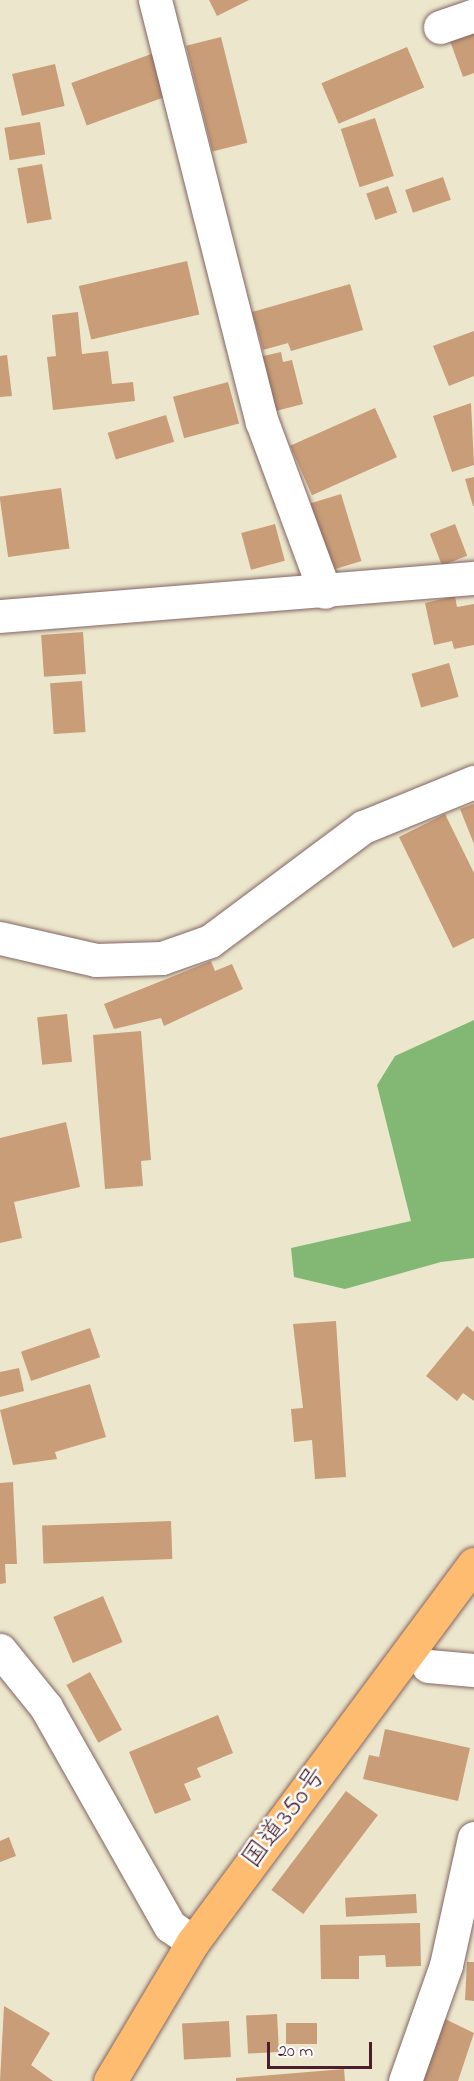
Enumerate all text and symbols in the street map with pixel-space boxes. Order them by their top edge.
street label: 国道350号 [236,1761,334,1875]
scale bar [270,2030,375,2068]
text: 20 m [278,2039,313,2065]

